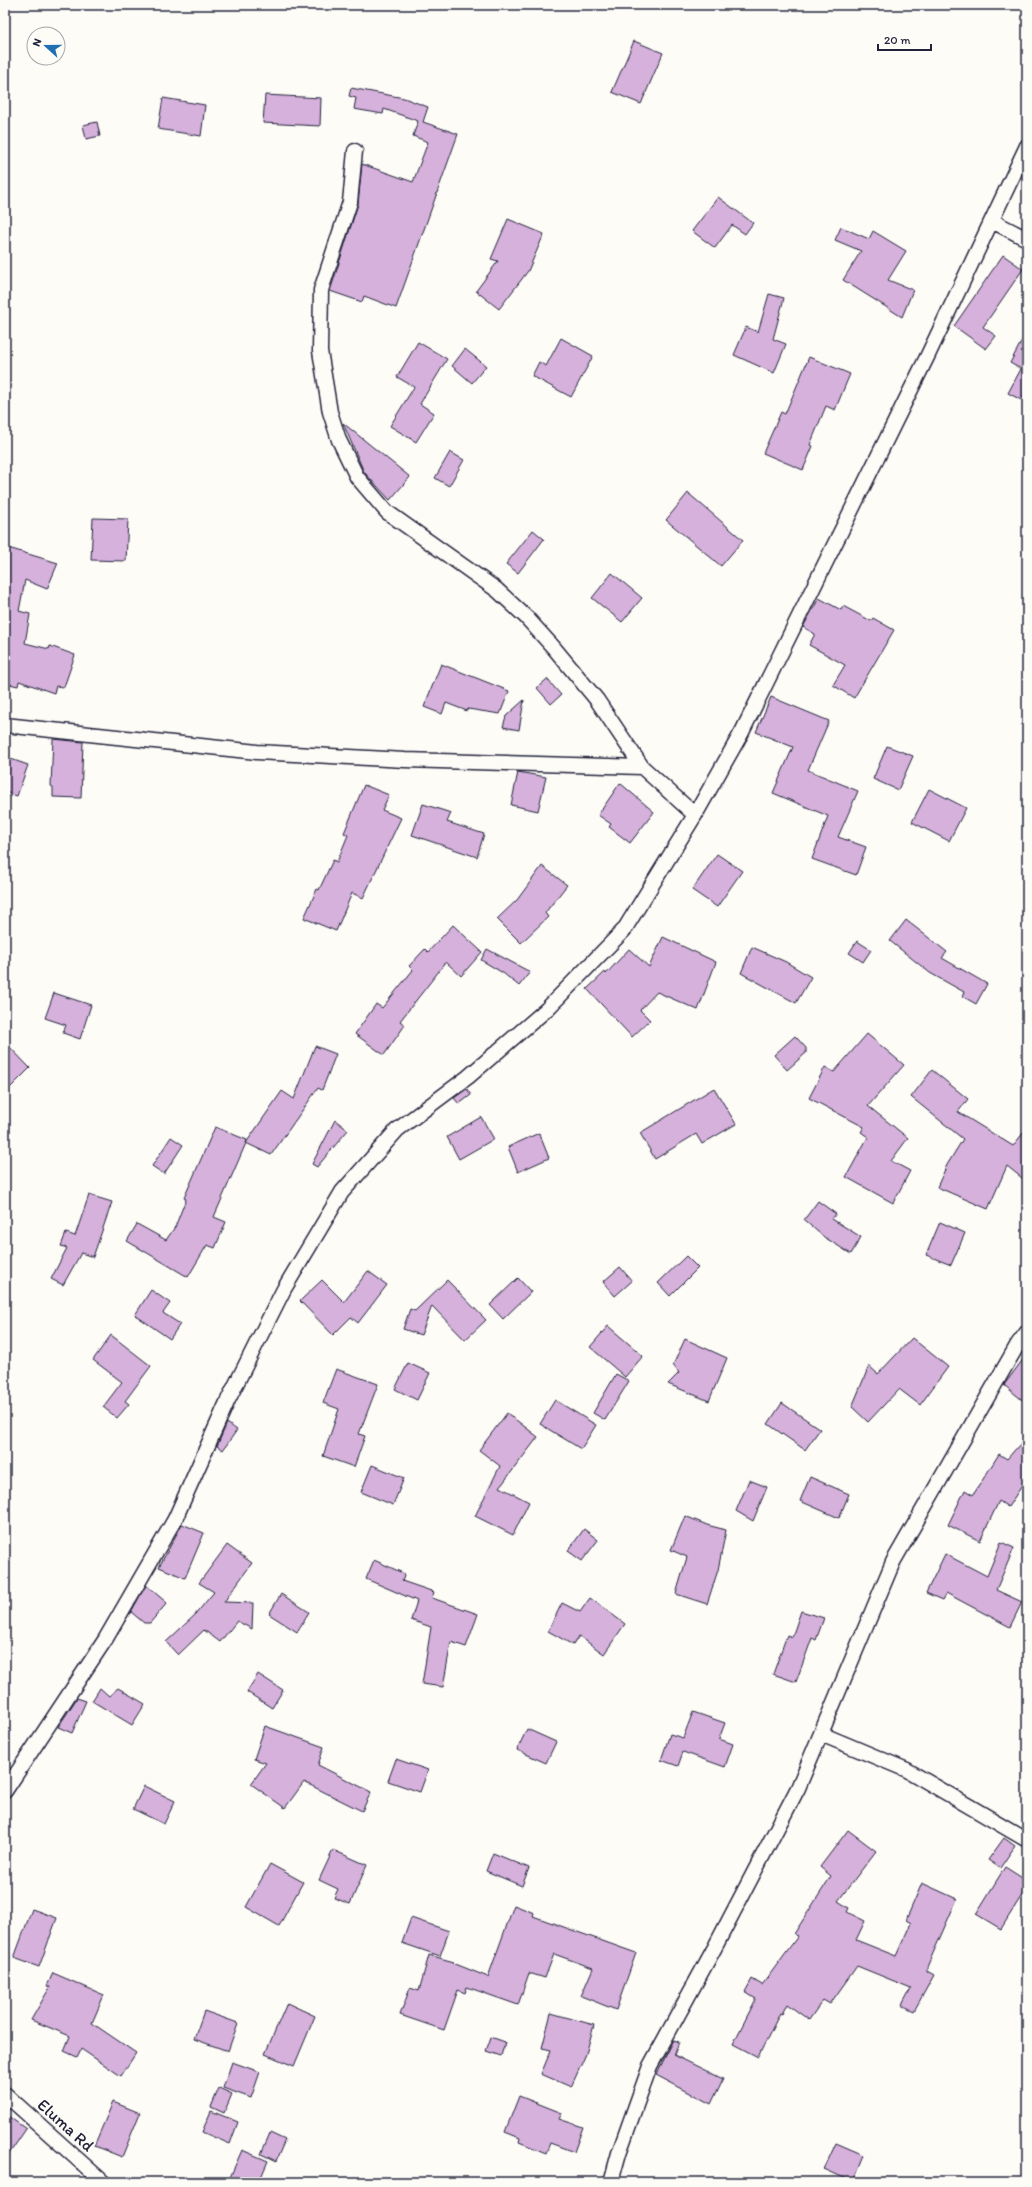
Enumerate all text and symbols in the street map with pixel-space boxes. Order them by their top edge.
north arrow [26,26,66,66]
scale bar [878,26,931,52]
text: 20 m [884,33,911,47]
text: N [30,37,45,48]
street label: Eluma Rd [34,2094,99,2156]

